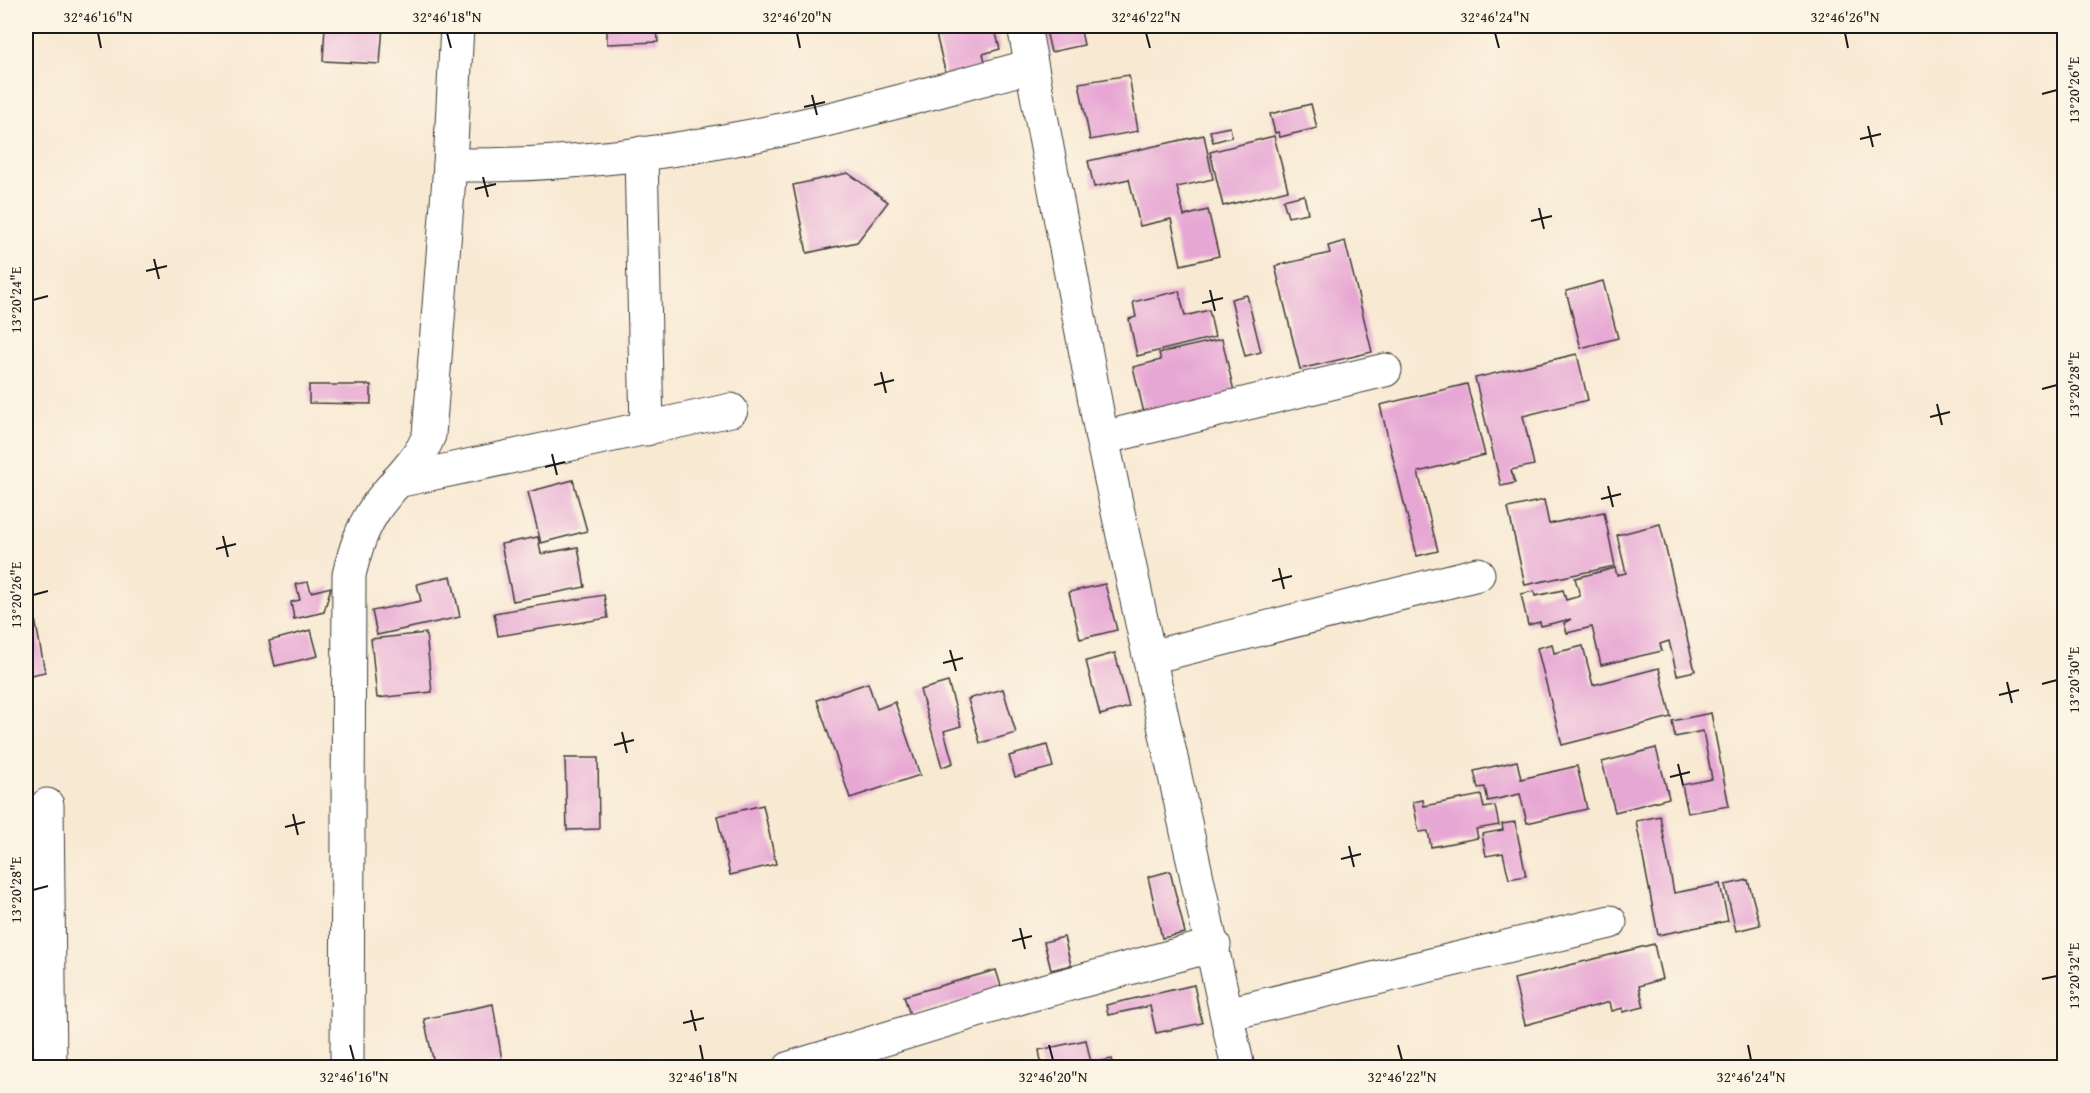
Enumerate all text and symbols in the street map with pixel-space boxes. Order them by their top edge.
text: 32°46'16"N [64,6,133,27]
text: 32°46'18"N [413,6,482,27]
text: 32°46'20"N [763,6,832,27]
text: 32°46'22"N [1112,6,1181,27]
text: 32°46'24"N [1461,6,1530,27]
text: 32°46'26"N [1811,6,1880,27]
text: 13°20'26"E [2063,56,2084,123]
text: 13°20'24"E [5,266,26,333]
text: 13°20'28"E [2063,351,2084,418]
text: 13°20'26"E [5,561,26,628]
text: 13°20'30"E [2063,646,2084,713]
text: 13°20'28"E [5,856,26,923]
text: 13°20'32"E [2063,942,2084,1009]
text: 32°46'16"N [320,1066,389,1087]
text: 32°46'18"N [669,1066,738,1087]
text: 32°46'20"N [1019,1066,1088,1087]
text: 32°46'22"N [1368,1066,1437,1087]
text: 32°46'24"N [1717,1066,1786,1087]

